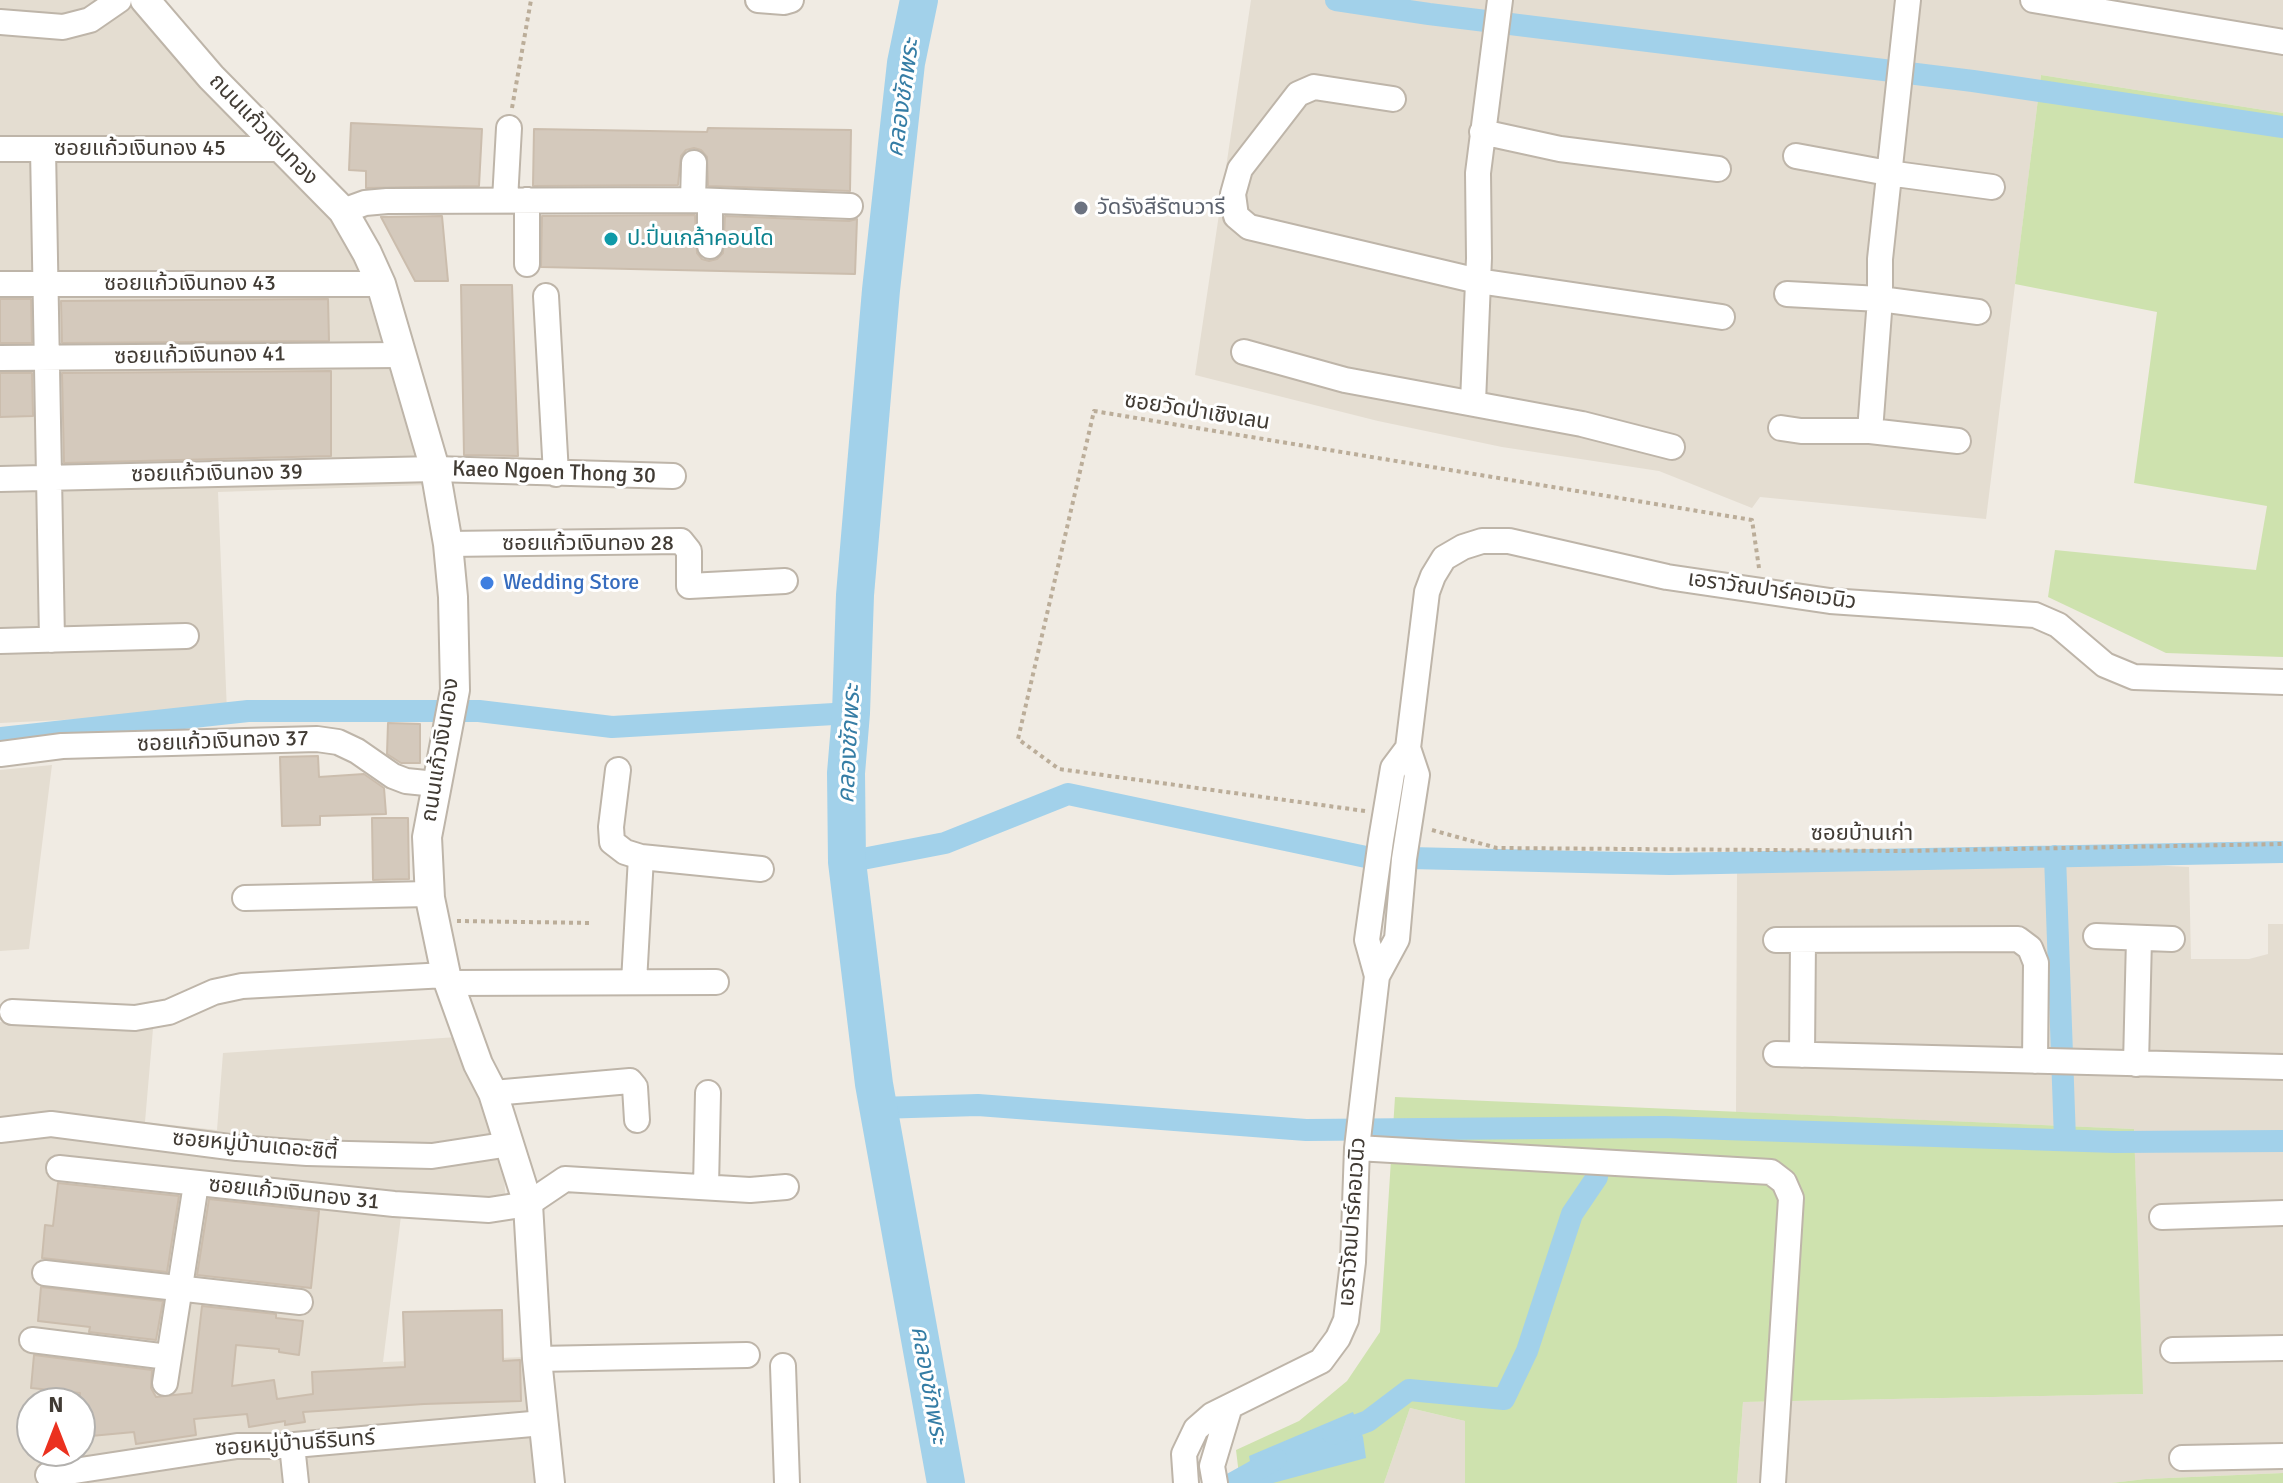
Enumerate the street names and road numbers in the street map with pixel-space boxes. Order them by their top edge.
street label: ถนนแก้วเงินทอง [203,69,323,191]
street label: ซอยแก้วเงินทอง 45 [54,136,226,162]
street label: ซอยแก้วเงินทอง 43 [104,271,276,297]
street label: ซอยแก้วเงินทอง 41 [114,341,286,371]
street label: ซอยวัดป่าเชิงเลน [1122,387,1272,437]
street label: Kaeo Ngoen Thong 30 [452,456,656,490]
street label: ซอยแก้วเงินทอง 39 [131,459,303,489]
street label: ซอยแก้วเงินทอง 28 [502,531,674,557]
street label: เอราวัณปาร์คอเวนิว [1686,566,1858,616]
street label: ถนนแก้วเงินทอง [417,676,465,824]
street label: ซอยแก้วเงินทอง 37 [137,726,309,758]
street label: ซอยบ้านเก่า [1811,821,1913,847]
street label: ซอยหมู่บ้านเดอะซิตี้ [171,1126,339,1166]
street label: เอราวัณปาร์คอเวนิว [1334,1136,1372,1308]
street label: ซอยแก้วเงินทอง 31 [207,1172,381,1216]
street label: ซอยหมู่บ้านธีรินทร์ [214,1425,376,1463]

